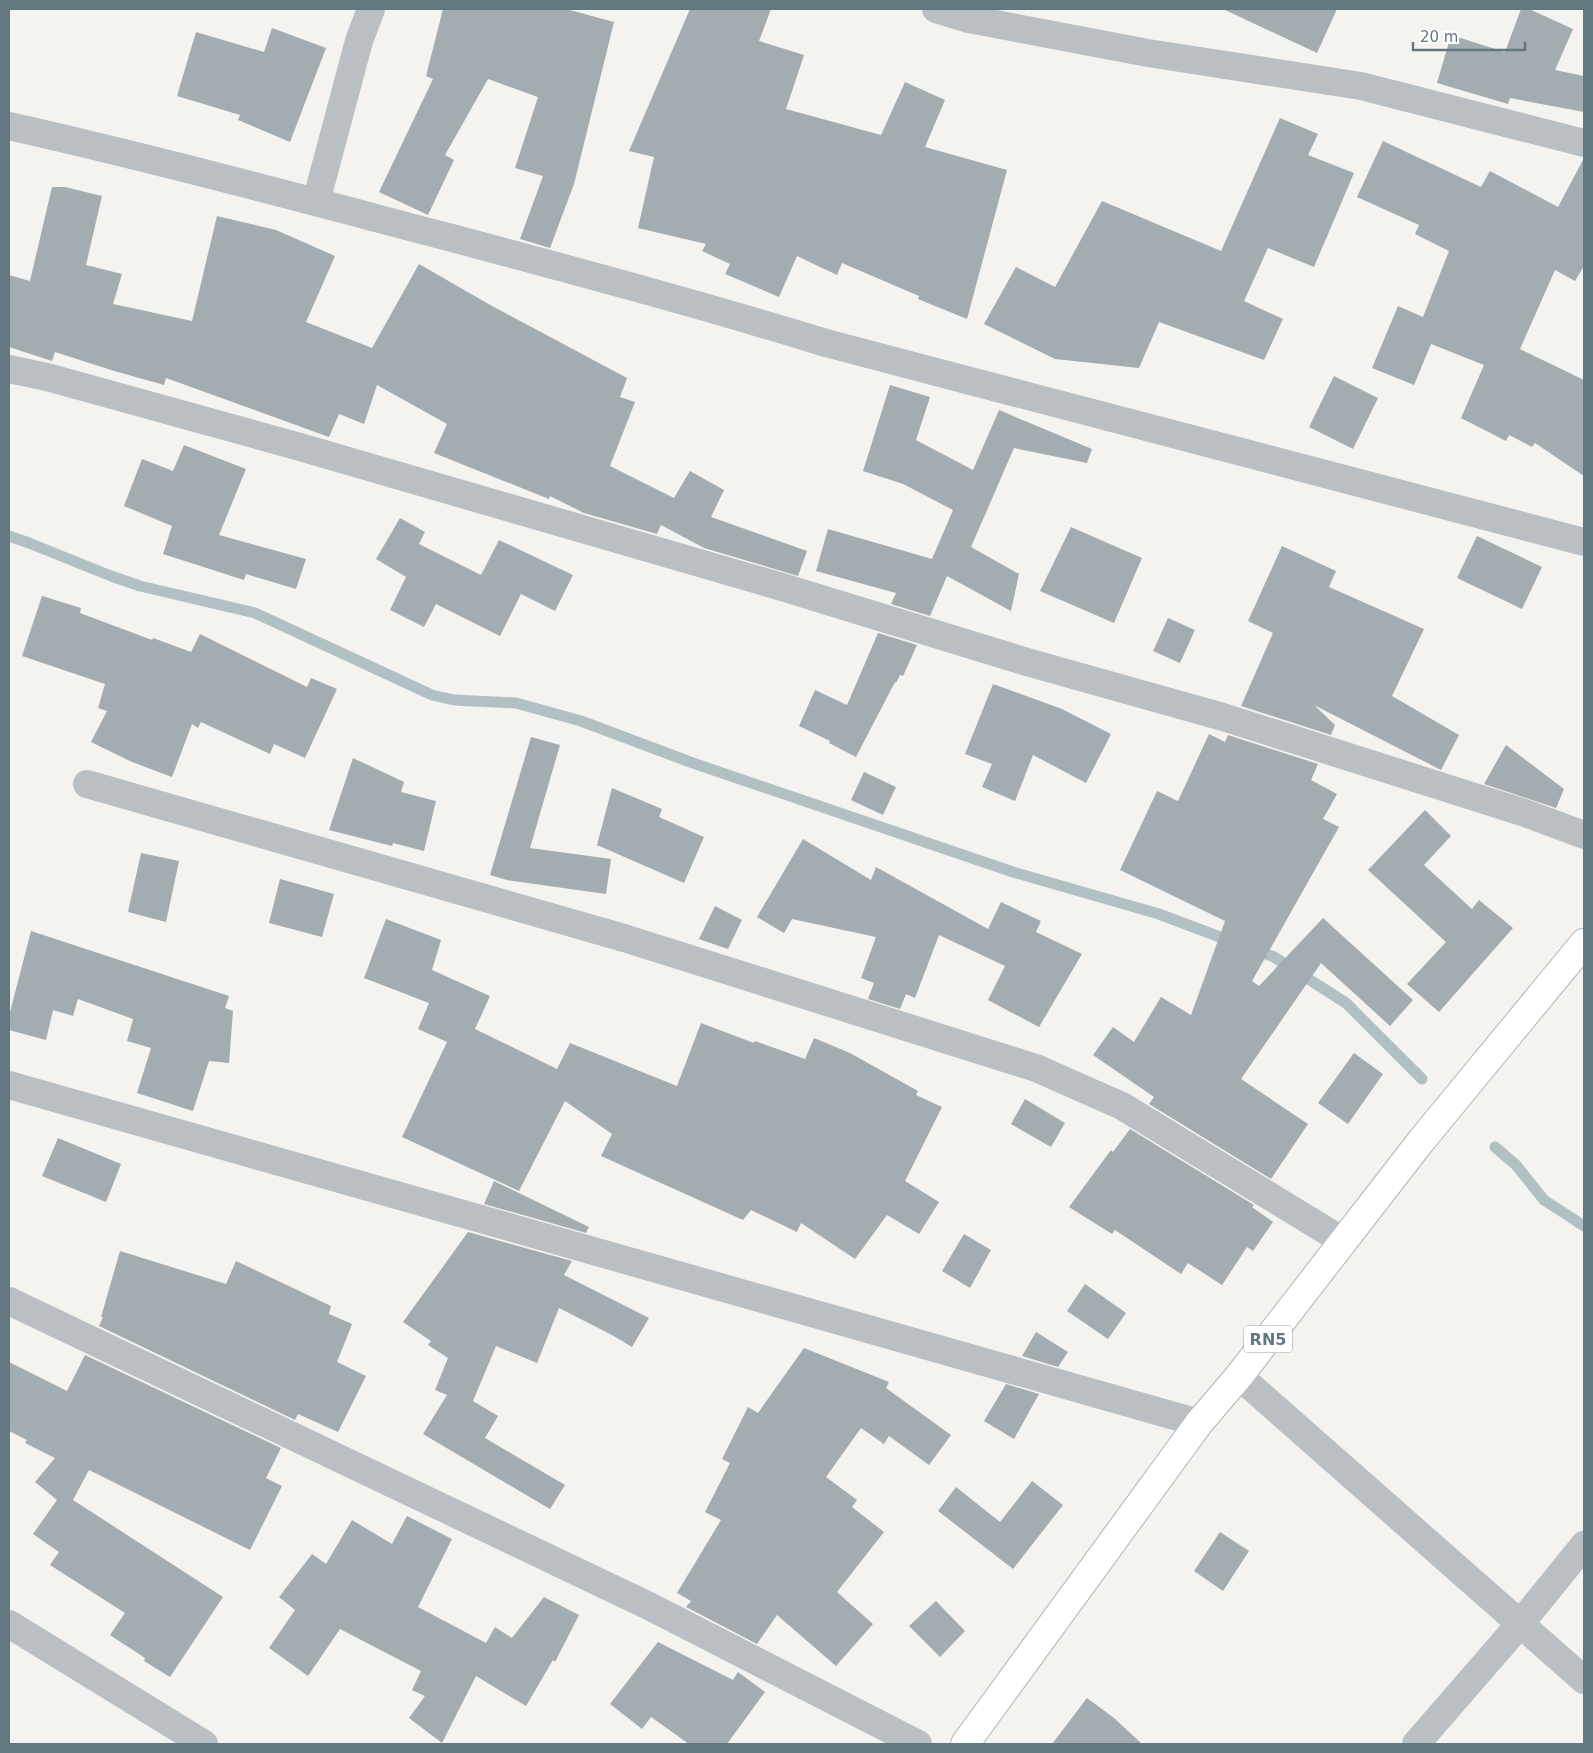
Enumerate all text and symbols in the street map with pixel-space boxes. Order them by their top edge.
scale bar [1413,20,1526,52]
text: 20 m [1420,28,1458,46]
road number: RN5 [1244,1326,1292,1352]

